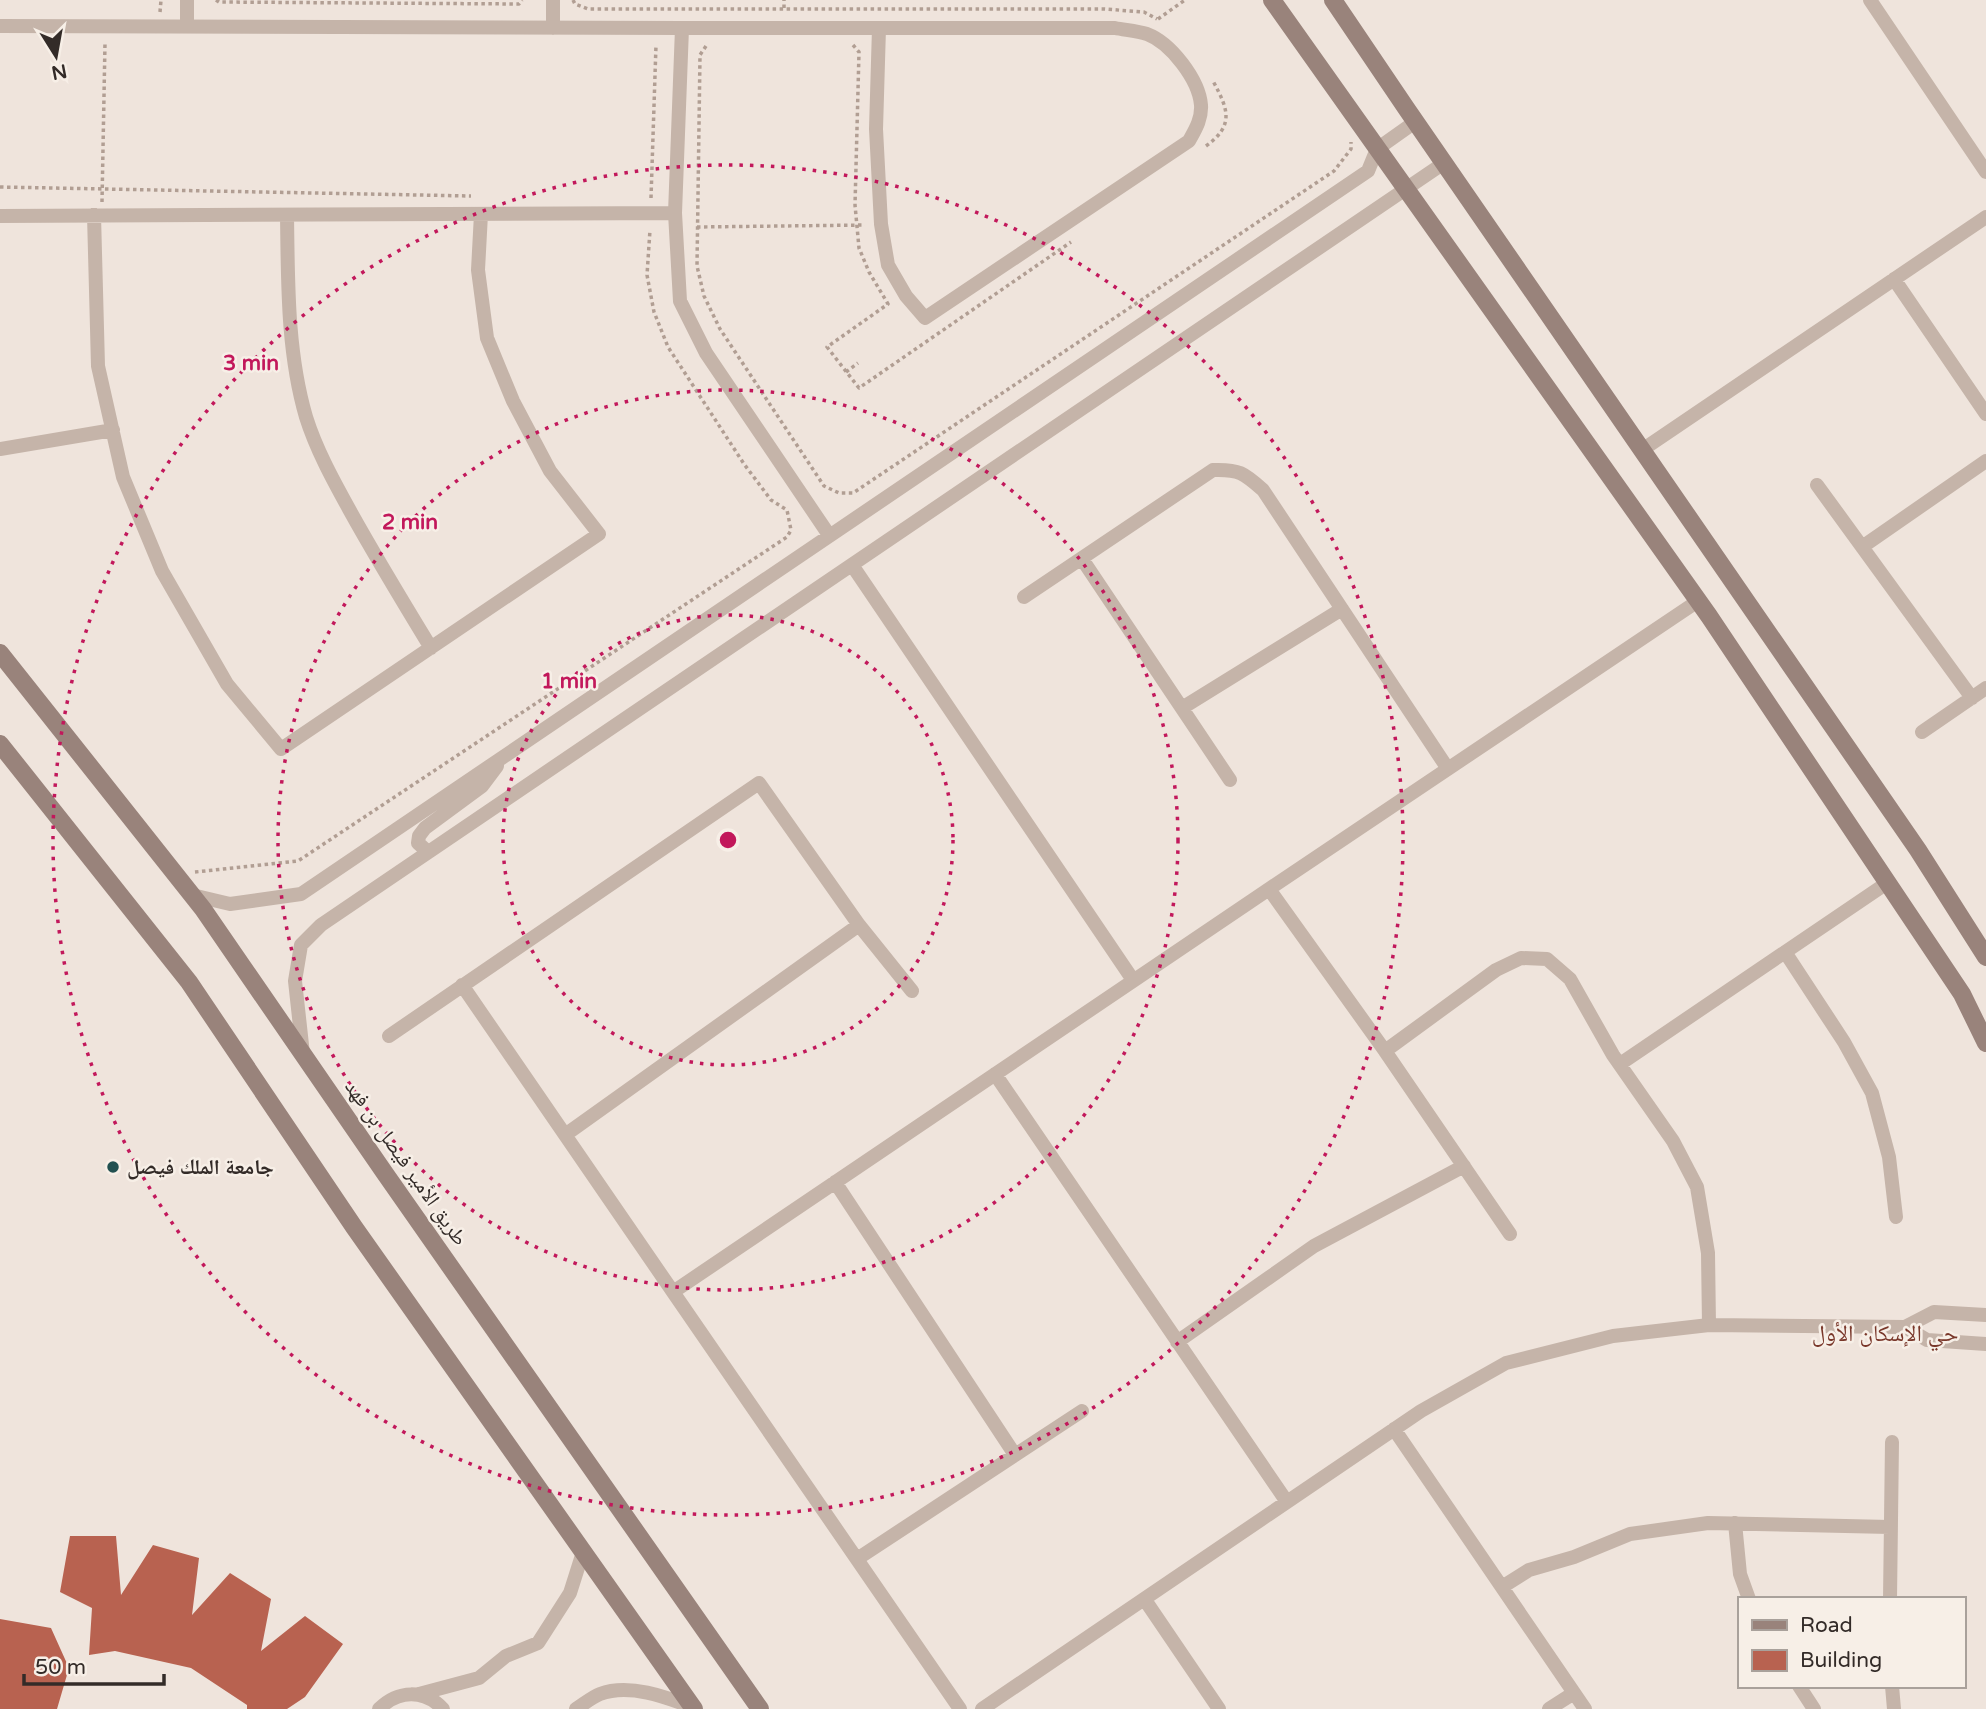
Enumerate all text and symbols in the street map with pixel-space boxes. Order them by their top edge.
north arrow [21,21,91,91]
text: N [49,59,69,84]
text: 3 min [223,351,279,376]
text: 2 min [382,510,438,535]
text: 1 min [541,669,597,694]
centre of rings [716,828,740,852]
street label: طريق الأمير فيصل بن فهد [339,1075,473,1251]
place label: جامعة الملك فيصل [127,1155,274,1180]
marker: جامعة الملك فيصل [105,1159,121,1175]
district label: حي الإسكان الأول [1812,1320,1958,1352]
legend [1738,1597,1965,1688]
text: Road [1800,1613,1853,1638]
scale bar [24,1642,164,1686]
text: Building [1800,1648,1882,1673]
text: 50 m [35,1655,86,1680]

